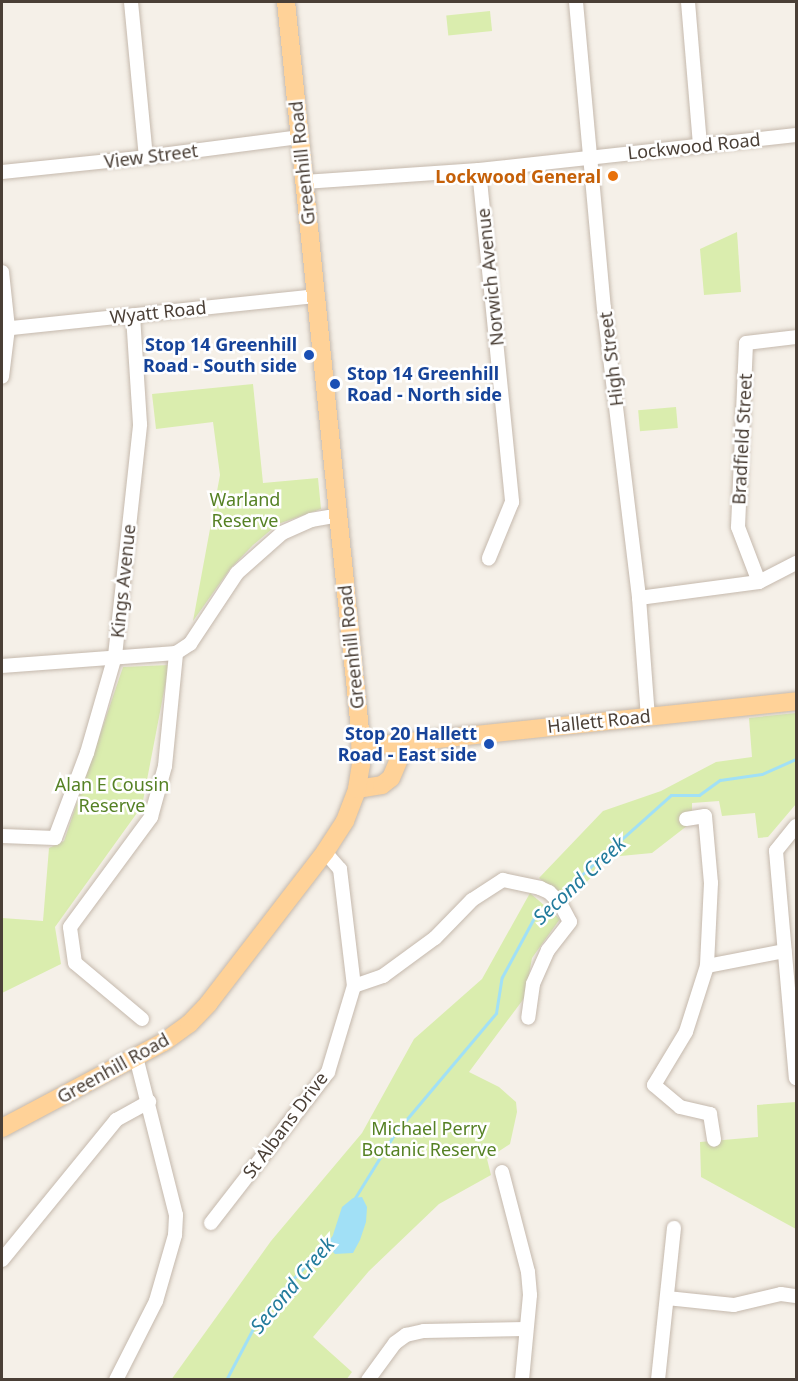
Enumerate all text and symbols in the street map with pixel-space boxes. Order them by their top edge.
street label: Greenhill Road [285,100,319,226]
street label: Lockwood Road [626,128,762,164]
street label: View Street [103,140,199,172]
place label: Lockwood General [435,165,601,187]
marker: Lockwood General [606,169,620,183]
street label: Norwich Avenue [472,207,508,347]
street label: Wyatt Road [109,296,207,328]
street label: High Street [594,310,628,408]
place label: Stop 14 Greenhill Road - South side [143,334,297,376]
marker: Stop 14 Greenhill Road - South side [302,348,316,362]
place label: Stop 14 Greenhill Road - North side [347,363,502,406]
street label: Bradfield Street [728,373,756,505]
marker: Stop 14 Greenhill Road - North side [328,377,342,391]
park label: Warland Reserve [210,489,280,532]
street label: Kings Avenue [106,523,140,639]
street label: Greenhill Road [334,584,368,710]
street label: Hallett Road [546,705,652,737]
place label: Stop 20 Hallett Road - East side [338,723,477,766]
marker: Stop 20 Hallett Road - East side [482,737,496,751]
park label: Alan E Cousin Reserve [55,774,169,816]
water label: Second Creek [528,831,630,929]
street label: Greenhill Road [53,1028,173,1108]
street label: St Albans Drive [238,1068,332,1182]
park label: Michael Perry Botanic Reserve [361,1118,497,1160]
water label: Second Creek [245,1232,339,1338]

